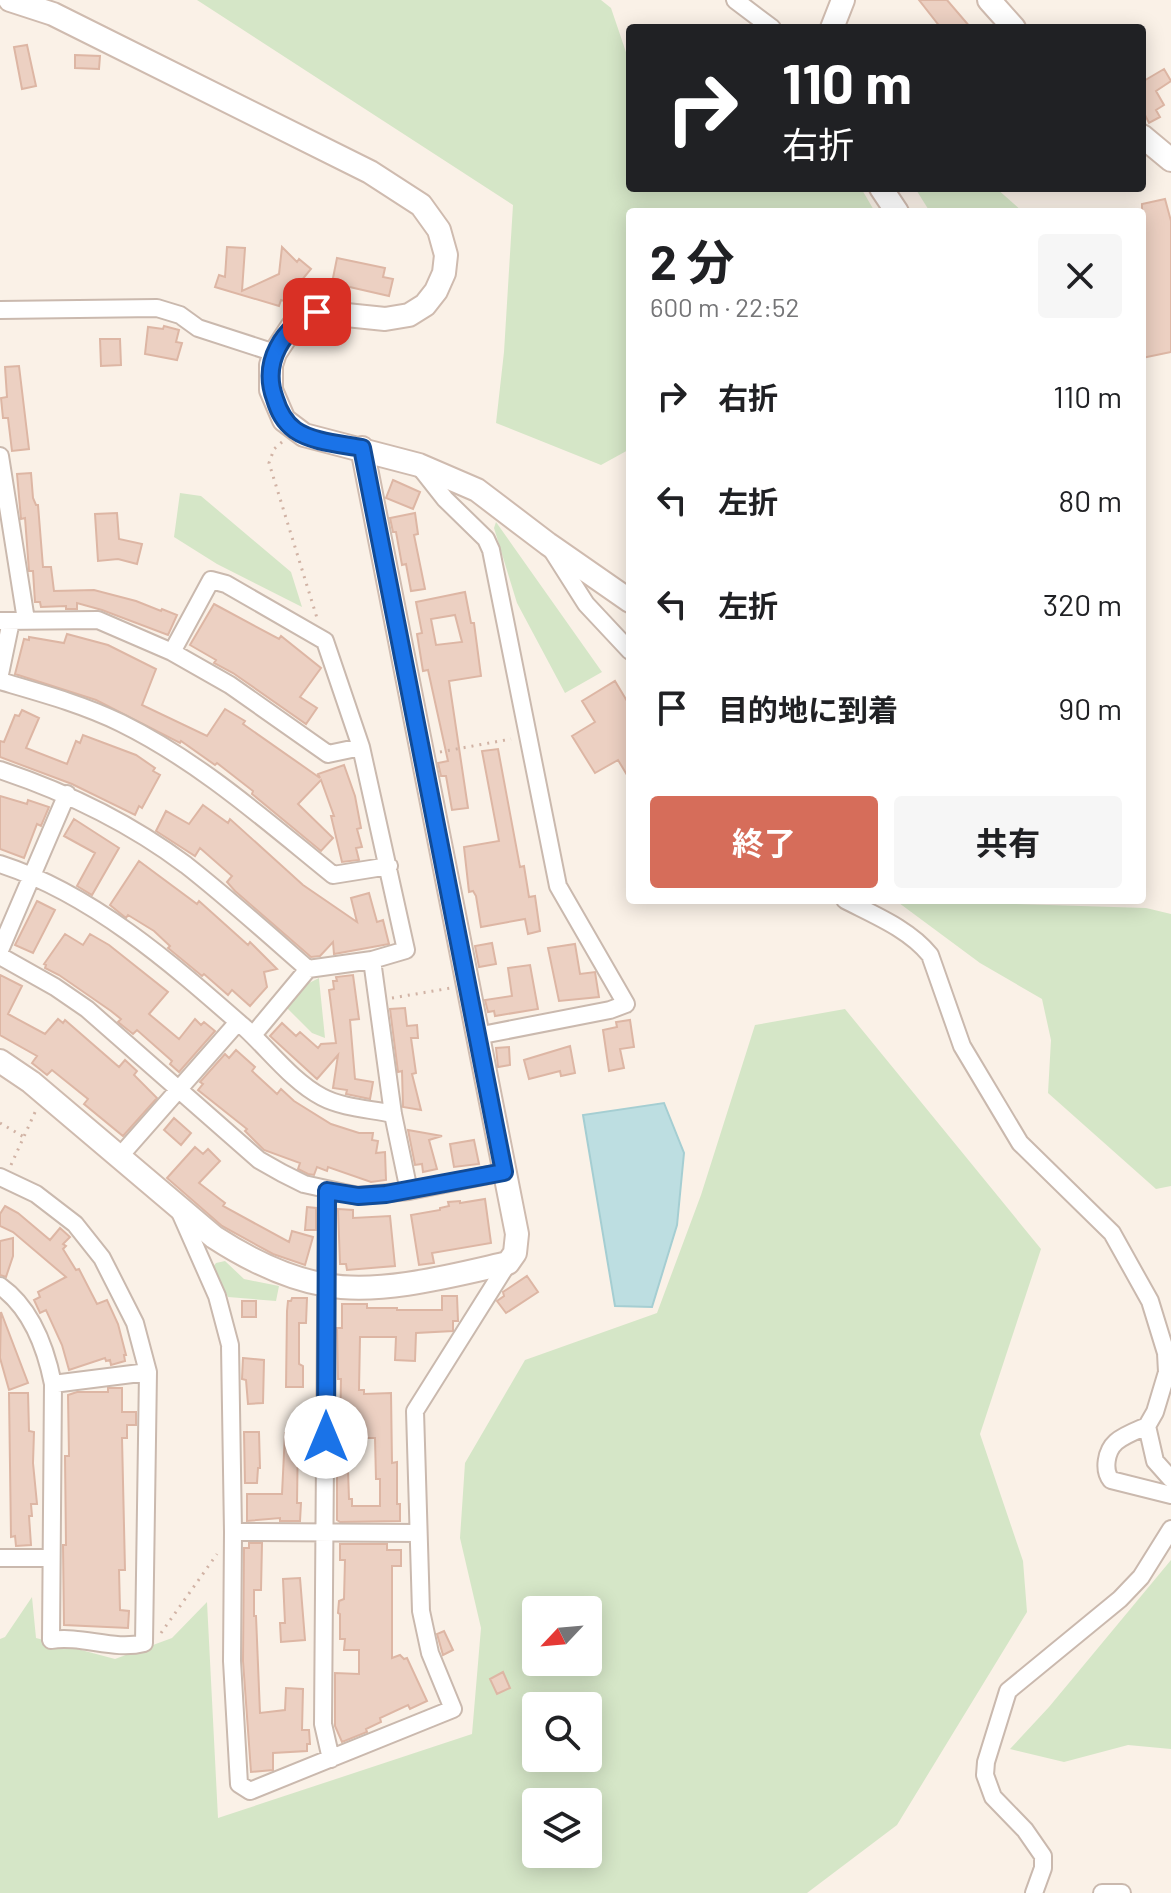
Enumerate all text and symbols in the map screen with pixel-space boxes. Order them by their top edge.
text: 110 m [782,48,912,115]
icon: right [650,56,754,160]
text: 右折 [782,122,854,165]
text: 2 分 [650,232,734,290]
button: close [1038,234,1122,318]
pin [283,278,351,346]
icon: arrive [295,290,339,334]
text: 600 m · 22:52 [650,291,799,322]
icon: right [650,374,694,418]
text: 110 m [1053,378,1122,414]
text: 右折 [718,379,778,415]
icon: left [650,478,694,522]
text: 80 m [1059,482,1122,518]
text: 左折 [718,483,778,519]
icon: left [650,582,694,626]
text: 320 m [1043,586,1122,622]
text: 左折 [718,587,778,623]
icon: arrive [650,686,694,730]
text: 90 m [1059,690,1122,726]
text: 目的地に到着 [718,691,898,727]
button: 終了 [650,796,878,888]
button: 共有 [894,796,1122,888]
position arrow [284,1395,368,1479]
north arrow [522,1596,602,1676]
map controls [522,1596,602,1868]
button: search [522,1692,602,1772]
button: layers [522,1788,602,1868]

